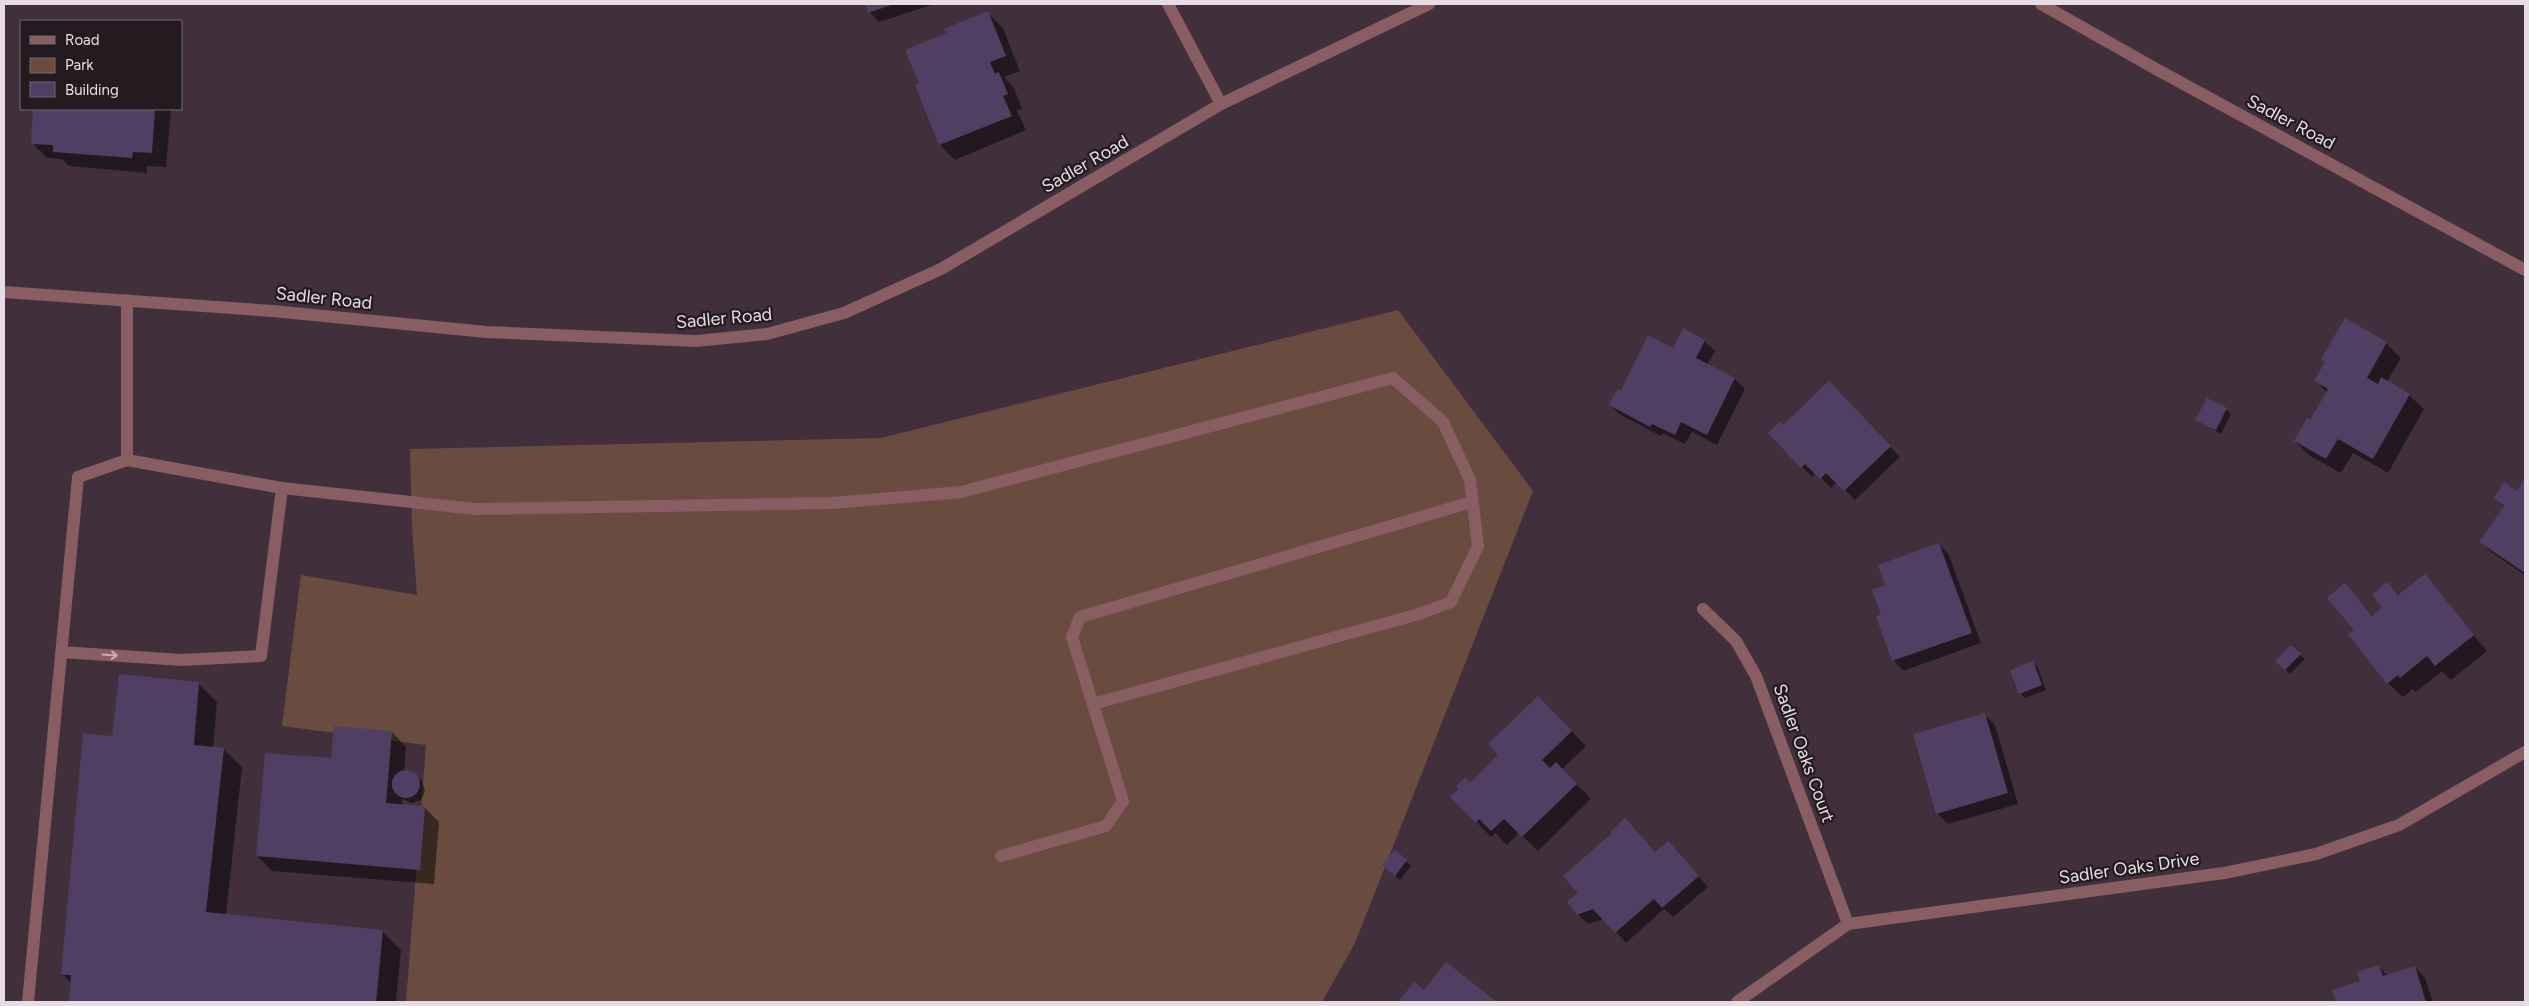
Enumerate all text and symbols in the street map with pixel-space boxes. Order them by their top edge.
legend [20,20,182,110]
text: Road [65,31,100,49]
text: Park [65,56,94,74]
text: Building [65,81,119,99]
street label: Sadler Road [2243,90,2339,154]
street label: Sadler Road [1038,130,1132,198]
street label: Sadler Road [275,282,373,314]
street label: Sadler Road [675,303,773,333]
one-way arrow [102,651,118,660]
street label: Sadler Oaks Court [1769,681,1839,826]
street label: Sadler Oaks Drive [2057,847,2201,889]

